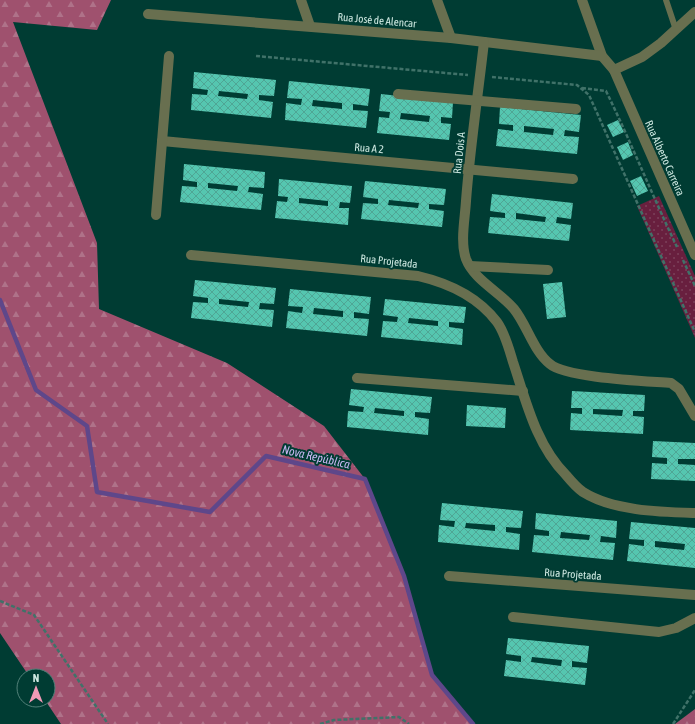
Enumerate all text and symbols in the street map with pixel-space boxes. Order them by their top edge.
street label: Rua José de Alencar [337,11,418,29]
street label: Rua Alberto Carreira [643,119,687,197]
street label: Rua Dois A [451,131,467,175]
street label: Rua A 2 [354,141,384,155]
street label: Rua Projetada [360,252,418,270]
water label: Nova República [281,442,352,472]
street label: Rua Projetada [544,566,602,582]
north arrow [16,668,56,708]
text: N [33,672,39,684]

